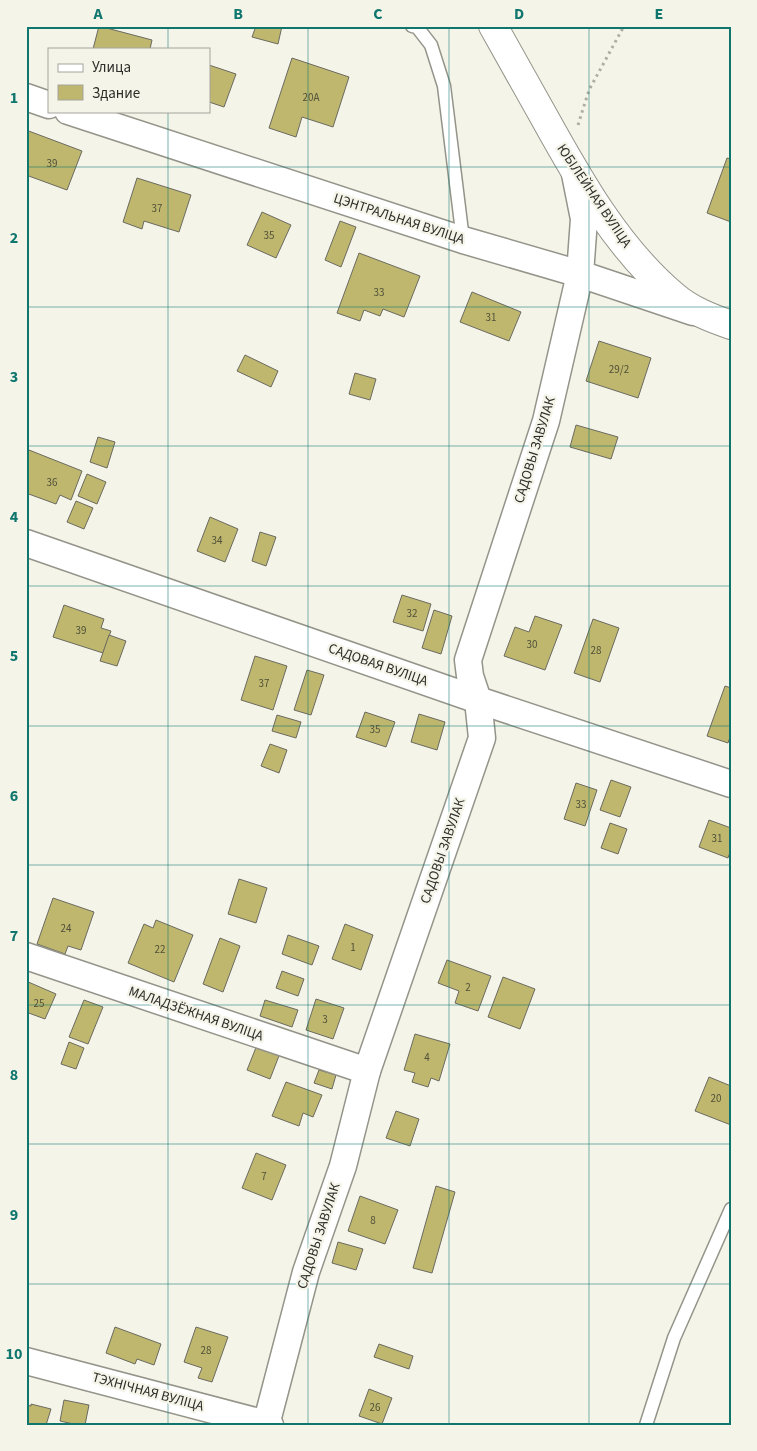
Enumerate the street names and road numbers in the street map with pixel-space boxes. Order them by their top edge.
street label: ЮБІЛЕЙНАЯ ВУЛІЦА [552,140,636,252]
street label: ЦЭНТРАЛЬНАЯ ВУЛІЦА [331,188,468,250]
street label: САДОВЫ ЗАВУЛАК [509,393,561,506]
street label: САДОВАЯ ВУЛІЦА [325,639,431,692]
street label: САДОВЫ ЗАВУЛАК [416,795,471,906]
street label: МАЛАДЗЁЖНАЯ ВУЛІЦА [126,982,266,1047]
street label: САДОВЫ ЗАВУЛАК [292,1180,346,1292]
street label: ТЭХНІЧНАЯ ВУЛІЦА [90,1368,206,1417]

